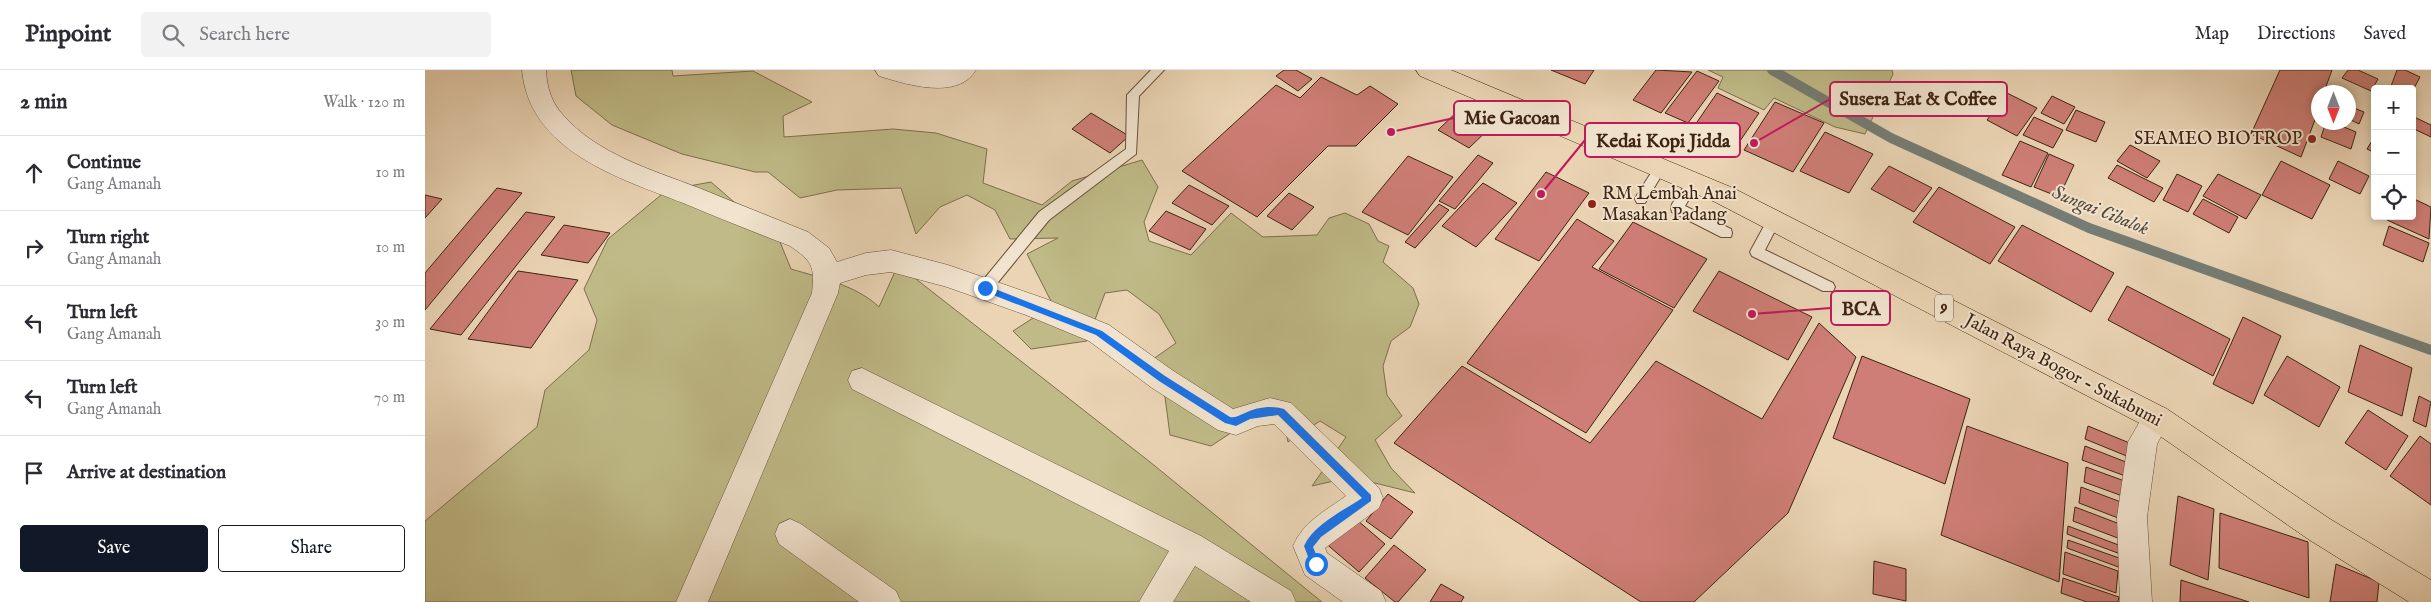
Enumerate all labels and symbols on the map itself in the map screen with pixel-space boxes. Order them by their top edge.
callout: Susera Eat & Coffee [1830,82,2007,116]
north arrow [2311,85,2356,130]
text: Susera Eat & Coffee [1839,88,1997,112]
callout: Mie Gacoan [1454,101,1570,135]
text: Mie Gacoan [1464,107,1560,131]
callout: Kedai Kopi Jidda [1585,123,1740,157]
place label: SEAMEO BIOTROP [2134,128,2302,151]
text: Kedai Kopi Jidda [1596,130,1731,154]
marker: SEAMEO BIOTROP [2306,133,2318,145]
water label: Sungai Cibalok [2048,181,2152,241]
place label: RM Lembah Anai Masakan Padang [1602,183,1737,227]
marker: RM Lembah Anai Masakan Padang [1586,198,1598,210]
route end [974,277,997,300]
callout: BCA [1831,291,1890,325]
road number: 9 [1935,294,1953,322]
text: BCA [1842,298,1882,322]
street label: Jalan Raya Bogor - Sukabumi [1959,308,2166,433]
route start [1305,553,1328,576]

